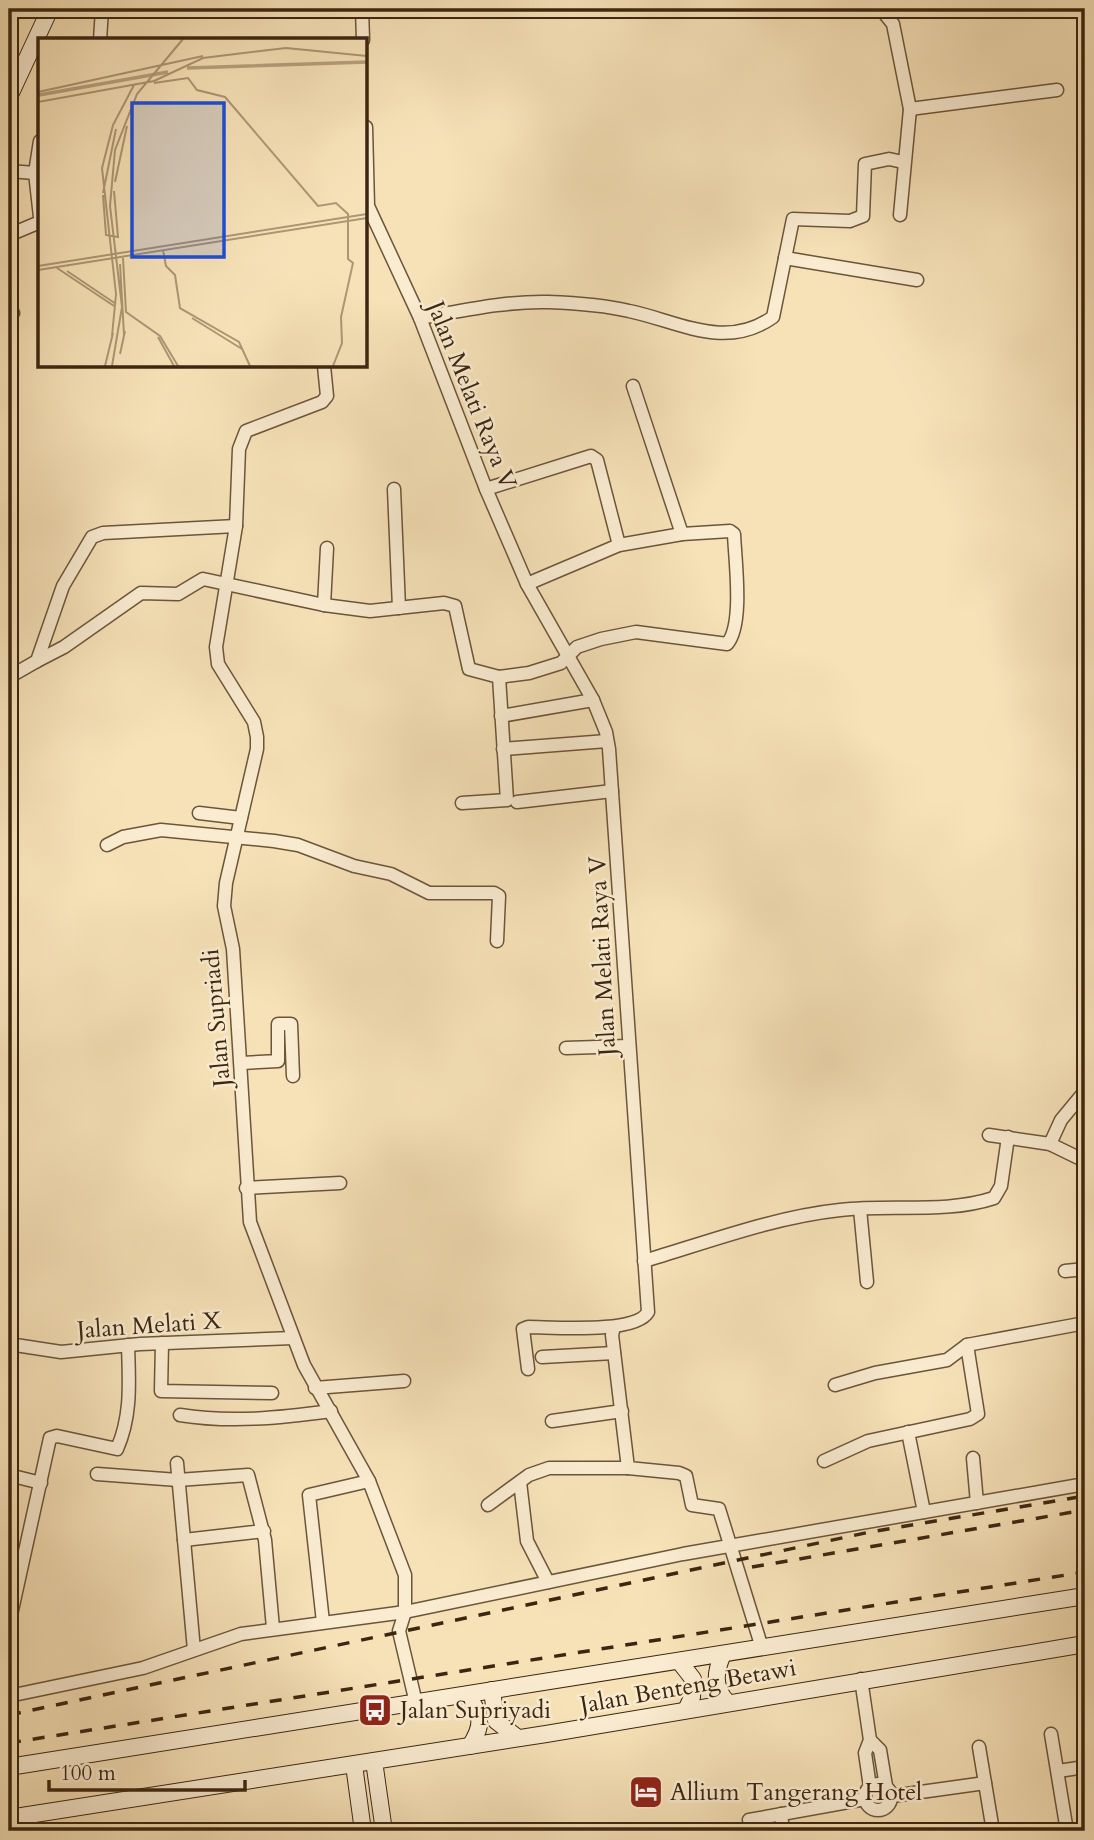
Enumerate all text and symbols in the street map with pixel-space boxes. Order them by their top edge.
inset map [38,38,368,368]
street label: Jalan Melati Raya V [418,294,524,494]
street label: Jalan Melati Raya V [581,855,624,1060]
street label: Jalan Supriadi [194,947,239,1091]
street label: Jalan Melati X [73,1304,222,1347]
street label: Jalan Benteng Betawi [574,1651,799,1722]
bus stop icon: Jalan Supriyadi [356,1691,394,1729]
place label: Jalan Supriyadi [397,1694,551,1727]
scale bar [49,1749,245,1793]
text: 100 m [60,1759,116,1788]
hotel icon: Allium Tangerang Hotel [627,1773,665,1811]
place label: Allium Tangerang Hotel [670,1776,922,1809]

